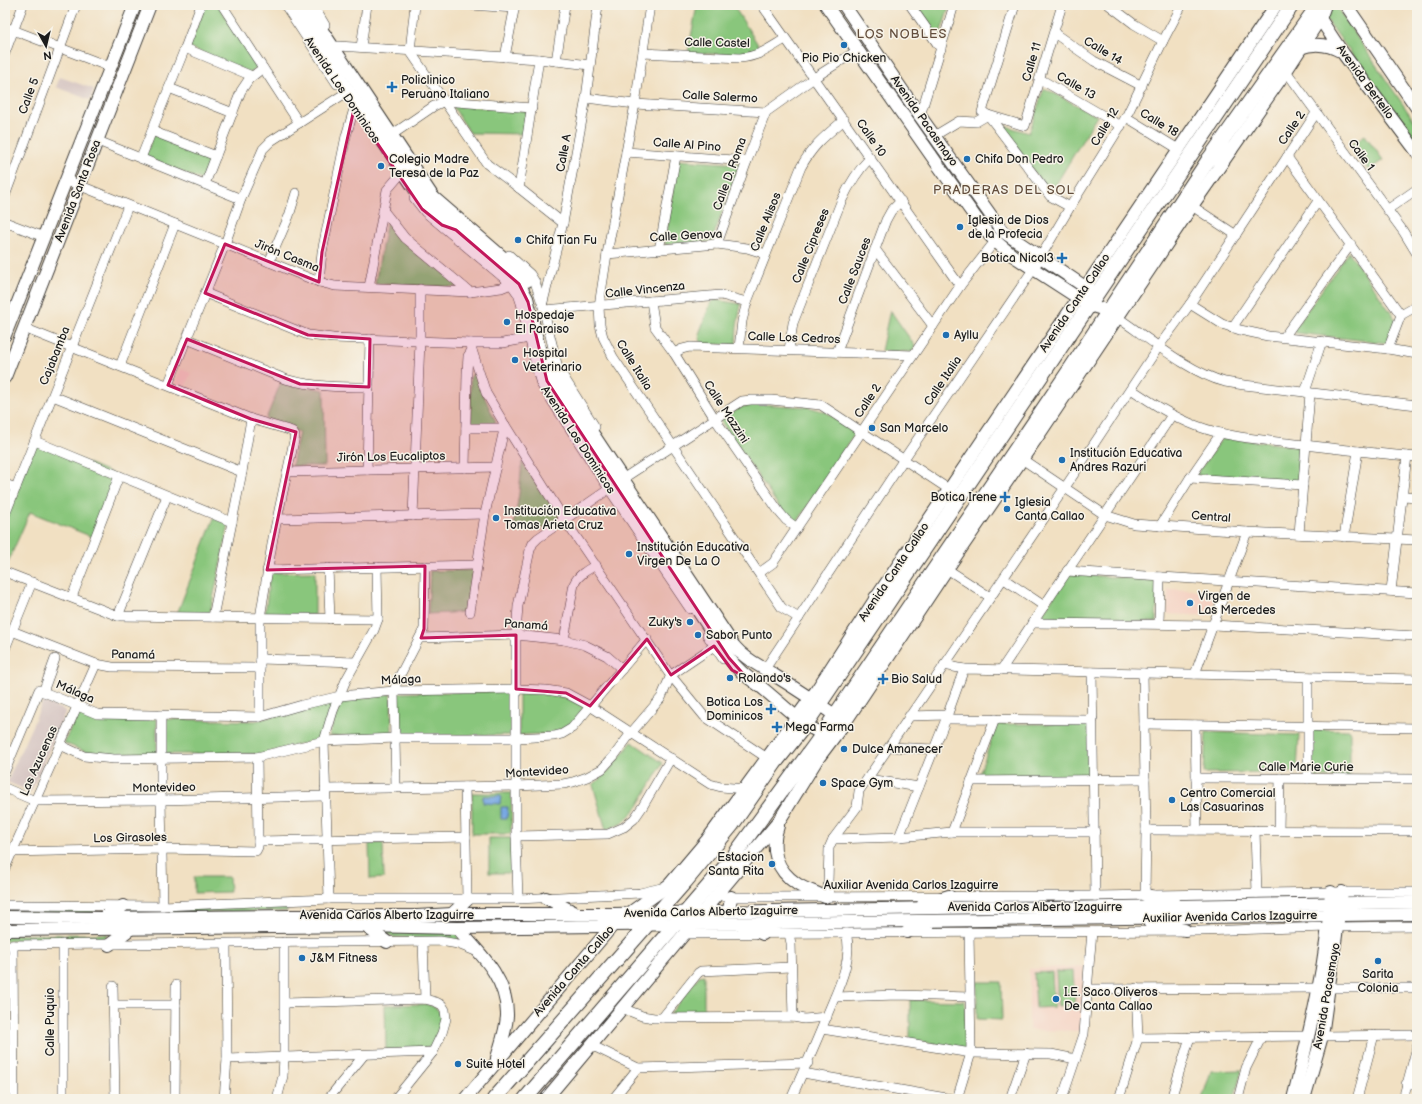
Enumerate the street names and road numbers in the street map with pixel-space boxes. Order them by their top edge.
street label: Avenida Los Dominicos [301,34,383,146]
street label: Calle 14 [1081,34,1126,69]
street label: Calle Castel [684,35,750,51]
street label: Calle 11 [1019,41,1045,83]
street label: Avenida Bertello [1333,42,1397,122]
street label: Calle 13 [1054,69,1098,103]
street label: Avenida Pacasmayo [887,73,961,170]
street label: Calle 5 [15,76,43,116]
street label: Calle Salermo [682,88,758,106]
street label: Calle 12 [1088,105,1122,149]
street label: Calle 18 [1137,106,1181,140]
street label: Calle 2 [1275,108,1309,148]
street label: Calle 10 [853,116,889,160]
street label: Calle A [553,132,575,173]
street label: Calle Al Pino [652,135,722,155]
street label: Calle D. Roma [710,135,750,213]
street label: Calle 1 [1344,136,1378,174]
street label: Avenida Santa Rosa [52,138,104,244]
street label: Calle Alisos [747,190,785,254]
street label: Calle Cipreses [789,206,833,286]
street label: Calle Genova [649,227,723,245]
street label: Calle Sauces [835,235,875,307]
street label: Jirón Casma [253,236,322,276]
street label: Avenida Canta Callao [1036,251,1114,355]
street label: Calle Vincenza [604,278,686,302]
street label: Cajabamba [36,324,74,388]
street label: Calle Los Cedros [747,329,841,347]
street label: Calle Italia [613,337,656,393]
street label: Calle Italia [921,353,965,409]
street label: Calle Mazzini [700,378,752,446]
street label: Calle 2 [851,381,885,421]
street label: Avenida Los Dominicos [537,383,619,497]
street label: Jirón Los Eucaliptos [337,449,445,465]
street label: Central [1191,508,1231,526]
street label: Avenida Canta Callao [855,520,933,624]
street label: Panamá [503,616,549,634]
street label: Panamá [111,647,155,663]
street label: Málaga [380,671,422,689]
street label: Málaga [54,677,97,707]
street label: Las Azucenas [17,724,61,798]
street label: Calle Marie Curie [1258,760,1354,775]
street label: Montevideo [505,762,569,782]
street label: Montevideo [132,780,196,796]
street label: Los Girasoles [93,830,167,846]
street label: Auxiliar Avenida Carlos Izaguirre [824,878,998,893]
street label: Avenida Carlos Alberto Izaguirre [948,900,1122,915]
street label: Avenida Carlos Alberto Izaguirre [624,903,798,921]
street label: Avenida Carlos Alberto Izaguirre [300,908,474,923]
street label: Auxiliar Avenida Carlos Izaguirre [1143,908,1317,926]
street label: Avenida Canta Callao [530,922,618,1020]
street label: Avenida Pacasmayo [1310,941,1344,1050]
street label: Calle Puquio [43,988,58,1056]

